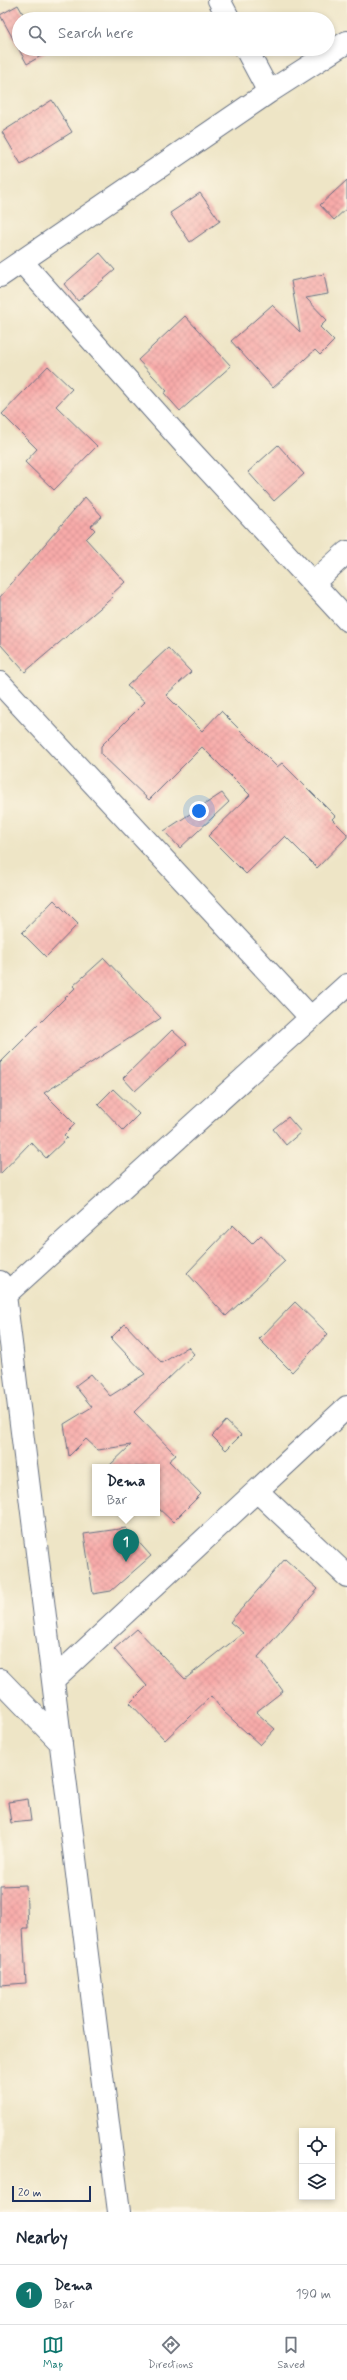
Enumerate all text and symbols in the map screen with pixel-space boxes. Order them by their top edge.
search box [12,12,335,56]
icon: search [26,23,48,45]
text: Search here [58,24,134,44]
your location [189,801,209,821]
popup [92,1464,160,1516]
text: Dema [107,1472,145,1492]
text: Bar [107,1492,127,1509]
pin: 1 [113,1529,139,1562]
map controls [299,2128,335,2200]
button: locate [299,2128,335,2164]
button: layers [299,2164,335,2200]
scale bar [12,2184,91,2203]
text: 20 m [18,2186,41,2200]
text: Nearby [16,2227,68,2249]
text: Dema [54,2276,93,2296]
text: 1 [26,2286,32,2303]
text: 190 m [296,2286,331,2303]
text: Bar [54,2296,74,2313]
tab: Map [42,2334,64,2372]
tab: Directions [148,2334,193,2372]
tab: Saved [277,2334,305,2372]

